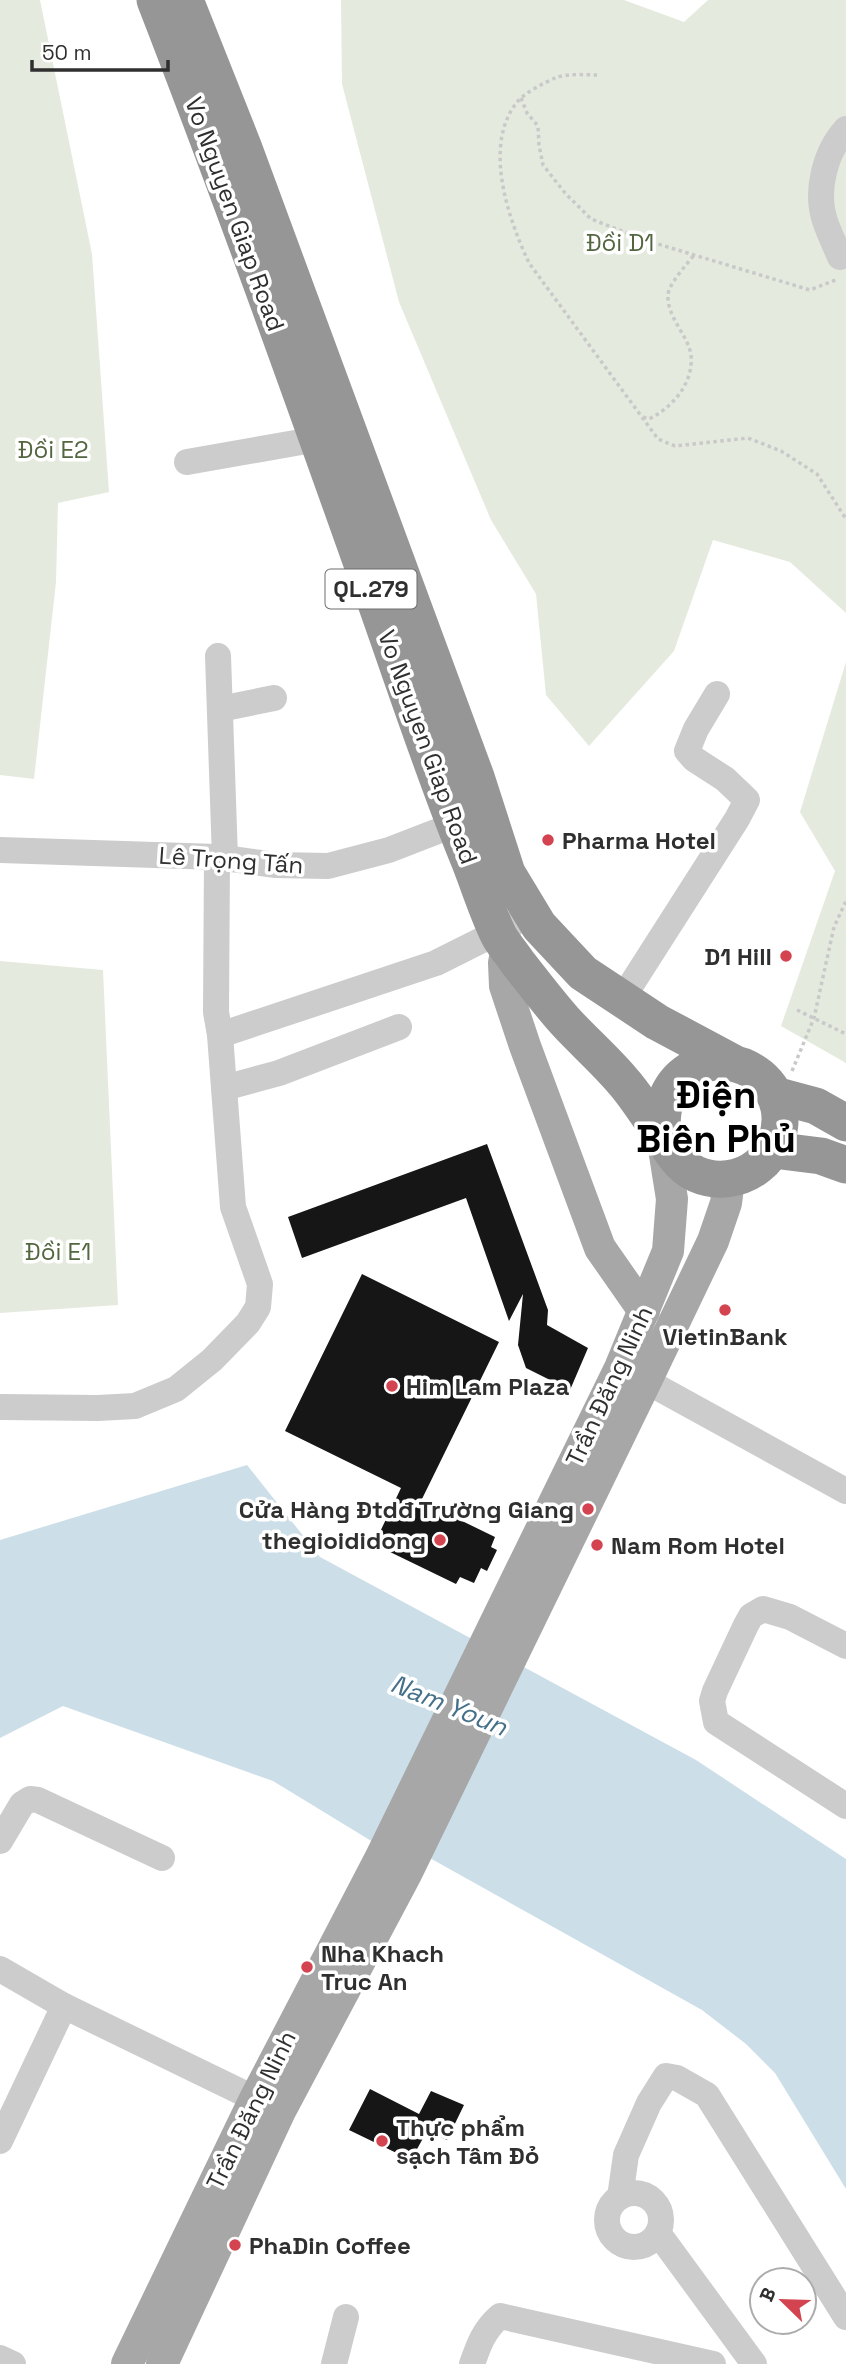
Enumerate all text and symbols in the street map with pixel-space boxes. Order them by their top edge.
scale bar [32,28,168,72]
text: 50 m [42,39,92,66]
street label: Vo Nguyen Giap Road [178,93,292,335]
park label: Đồi D1 [586,227,654,258]
park label: Đồi E2 [18,434,88,465]
road number: QL.279 [326,569,416,608]
street label: Vo Nguyen Giap Road [371,626,485,868]
place label: Pharma Hotel [562,825,716,856]
marker: Pharma Hotel [540,832,556,848]
street label: Lê Trọng Tấn [158,839,304,881]
place label: D1 Hill [704,941,772,972]
marker: D1 Hill [778,948,794,964]
district label: Điện Biên Phủ [636,1071,796,1163]
park label: Đồi E1 [25,1236,91,1267]
street label: Trần Đăng Ninh [558,1301,660,1471]
marker: VietinBank [717,1302,733,1318]
place label: VietinBank [663,1321,788,1352]
place label: Him Lam Plaza [406,1371,569,1402]
marker: Him Lam Plaza [384,1378,400,1394]
place label: Cửa Hàng Đtdđ Trường Giang [239,1494,574,1525]
marker: Cửa Hàng Đtdđ Trường Giang [580,1501,596,1517]
place label: thegioididong [262,1525,426,1556]
place label: Nam Rom Hotel [611,1530,785,1561]
marker: thegioididong [432,1532,448,1548]
marker: Nam Rom Hotel [589,1537,605,1553]
water label: Nam Youn [386,1666,513,1744]
place label: Nha Khach Truc An [321,1938,444,1997]
marker: Nha Khach Truc An [299,1959,315,1975]
street label: Trần Đăng Ninh [199,2026,303,2194]
place label: Thực phẩm sạch Tâm Đỏ [396,2112,540,2171]
marker: Thực phẩm sạch Tâm Đỏ [374,2133,390,2149]
place label: PhaDin Coffee [249,2230,411,2261]
marker: PhaDin Coffee [227,2237,243,2253]
north arrow [748,2266,818,2336]
text: B [754,2284,782,2305]

